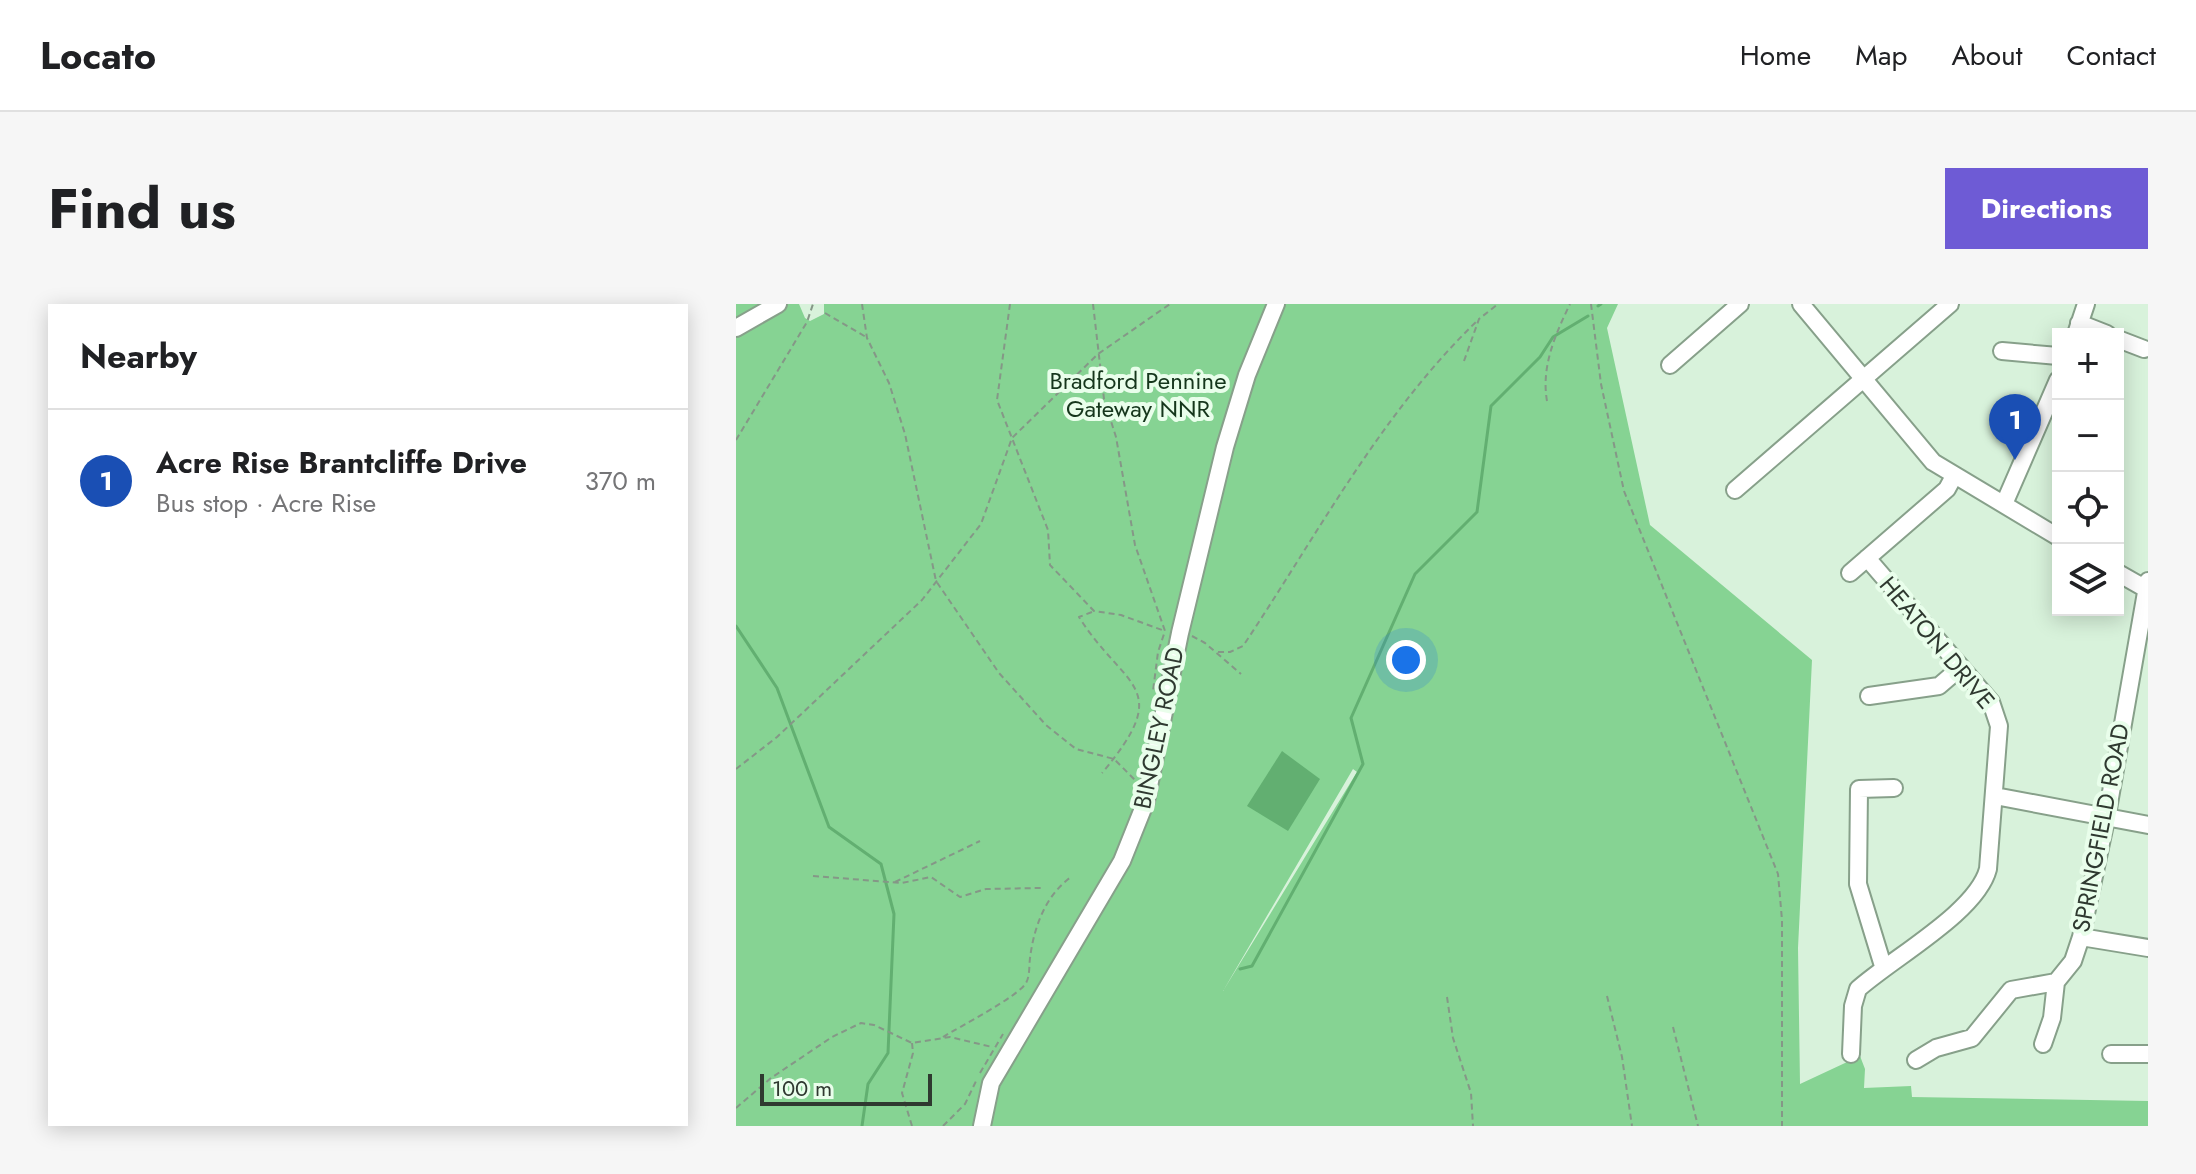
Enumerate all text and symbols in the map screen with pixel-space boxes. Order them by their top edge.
text: Locato [40,28,156,83]
text: Home [1740,35,1811,76]
text: Map [1855,35,1907,76]
text: About [1951,35,2023,76]
text: Contact [2067,35,2156,76]
text: Find us [48,168,236,249]
button: Directions [1945,168,2148,249]
map controls [2052,328,2124,616]
button: + [2052,328,2124,400]
text: Nearby [80,332,197,381]
park label: Bradford Pennine Gateway NNR [1049,363,1227,426]
pin: 1 [1989,394,2041,460]
button: − [2052,400,2124,472]
text: Acre Rise Brantcliffe Drive [156,441,527,484]
text: 1 [99,462,113,500]
text: 370 m [585,462,656,500]
button: locate [2052,472,2124,544]
text: Bus stop · Acre Rise [156,484,376,522]
button: layers [2052,544,2124,616]
street label: HEATON DRIVE [1871,569,2003,717]
your location [1386,640,1426,680]
street label: BINGLEY ROAD [1124,644,1193,812]
street label: SPRINGFIELD ROAD [2063,720,2138,935]
scale bar [760,1070,932,1106]
text: 100 m [772,1072,832,1104]

